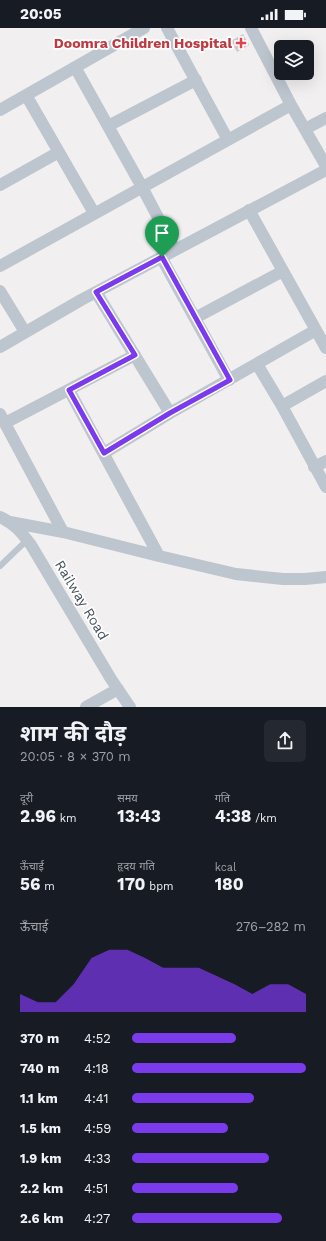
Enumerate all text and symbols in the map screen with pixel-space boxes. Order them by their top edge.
text: 20:05 [20,5,61,23]
place label: Doomra Children Hospital [54,35,232,51]
marker: Doomra Children Hospital [235,37,247,49]
map controls [274,40,314,80]
button: layers [274,40,314,80]
pin [145,216,179,257]
icon: arrive [151,222,173,244]
street label: Railway Road [52,557,112,643]
button: share [264,720,306,762]
text: शाम की दौड़ [20,721,126,746]
text: 20:05 · 8 × 370 m [20,749,131,764]
text: दूरी [20,792,33,805]
text: समय [117,792,138,805]
text: गति [215,792,230,805]
text: 2.96 [20,806,56,826]
text: 13:43 [117,806,161,826]
text: 4:38 [215,806,252,826]
text: km [56,812,77,825]
text: /km [252,812,277,825]
text: ऊँचाई [20,860,44,873]
text: हृदय गति [117,860,155,873]
text: kcal [215,861,236,874]
text: 56 [20,874,40,894]
text: 170 [117,874,146,894]
text: 180 [215,874,244,894]
text: m [40,880,55,893]
text: bpm [146,880,174,893]
text: ऊँचाई [20,919,48,934]
text: 276–282 m [236,919,306,934]
text: 370 m [20,1031,59,1046]
text: 4:52 [84,1031,111,1046]
text: 740 m [20,1061,60,1076]
text: 4:18 [84,1061,109,1076]
text: 1.1 km [20,1091,58,1106]
text: 4:41 [84,1091,109,1106]
text: 1.5 km [20,1121,61,1136]
text: 4:59 [84,1121,111,1136]
text: 1.9 km [20,1151,61,1166]
text: 4:33 [84,1151,111,1166]
text: 2.2 km [20,1181,63,1196]
text: 4:51 [84,1181,108,1196]
text: 2.6 km [20,1211,64,1226]
text: 4:27 [84,1211,110,1226]

